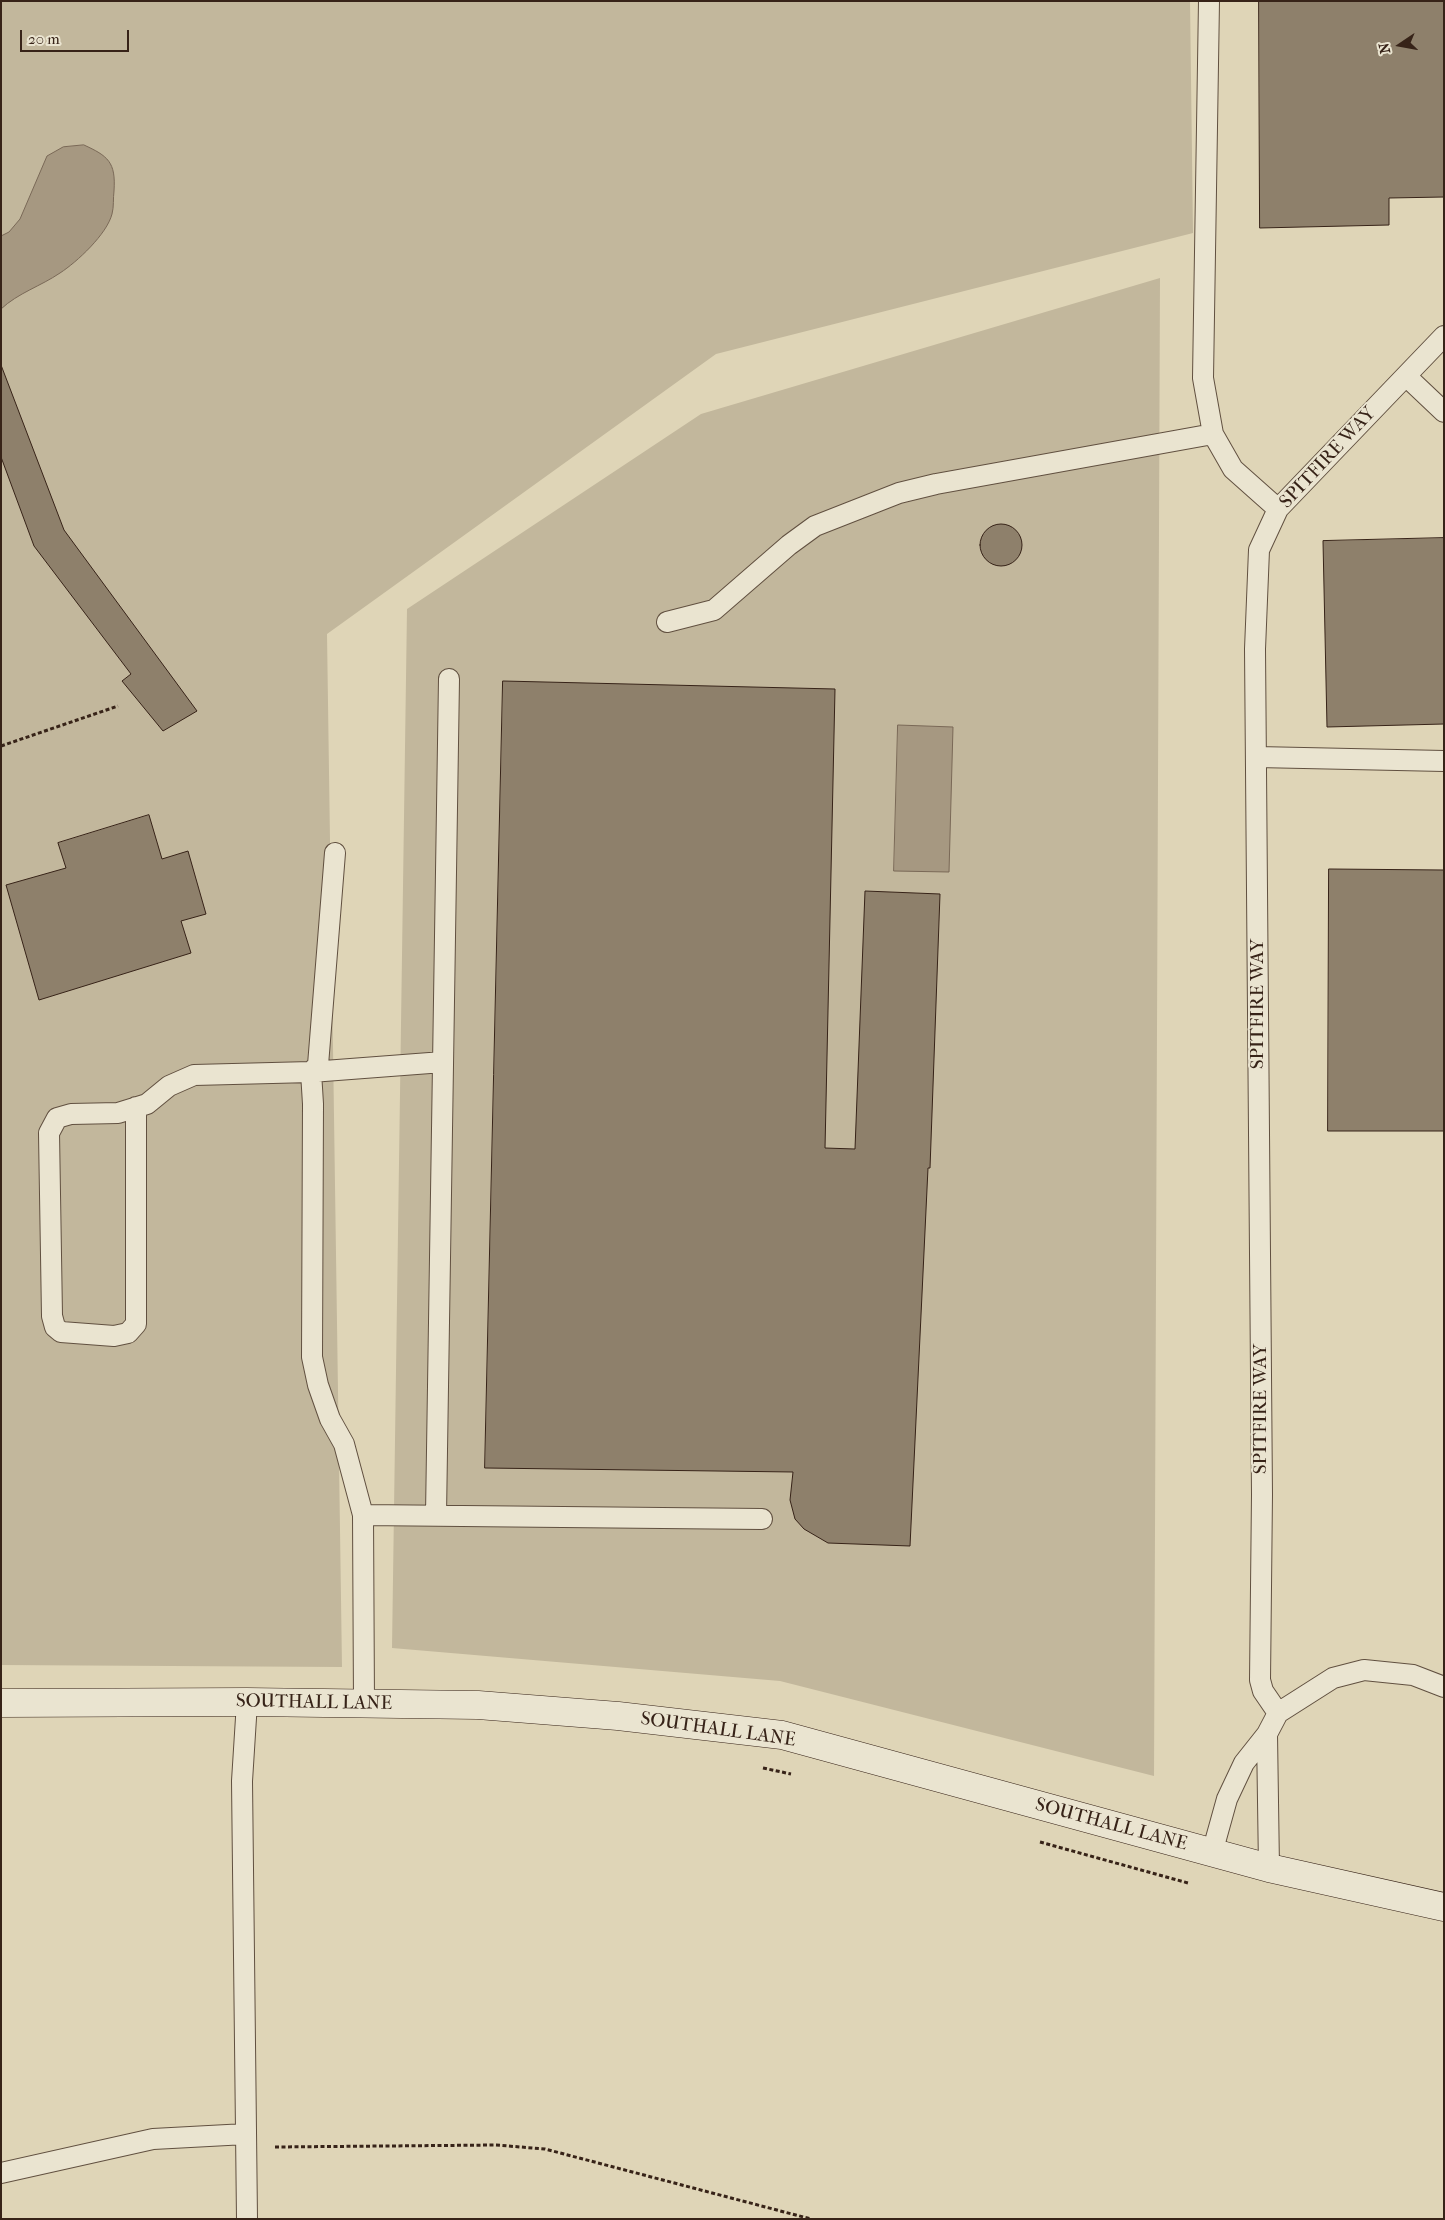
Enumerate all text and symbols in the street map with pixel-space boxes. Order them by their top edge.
scale bar [22,20,131,52]
north arrow [1375,20,1425,70]
text: 20 m [28,30,60,48]
text: N [1375,41,1394,55]
street label: SPITFIRE WAY [1275,402,1381,514]
street label: SPITFIRE WAY [1247,939,1269,1069]
street label: SPITFIRE WAY [1250,1344,1272,1474]
street label: SOUTHALL LANE [236,1690,392,1716]
street label: SOUTHALL LANE [639,1708,797,1752]
street label: SOUTHALL LANE [1032,1794,1190,1856]

